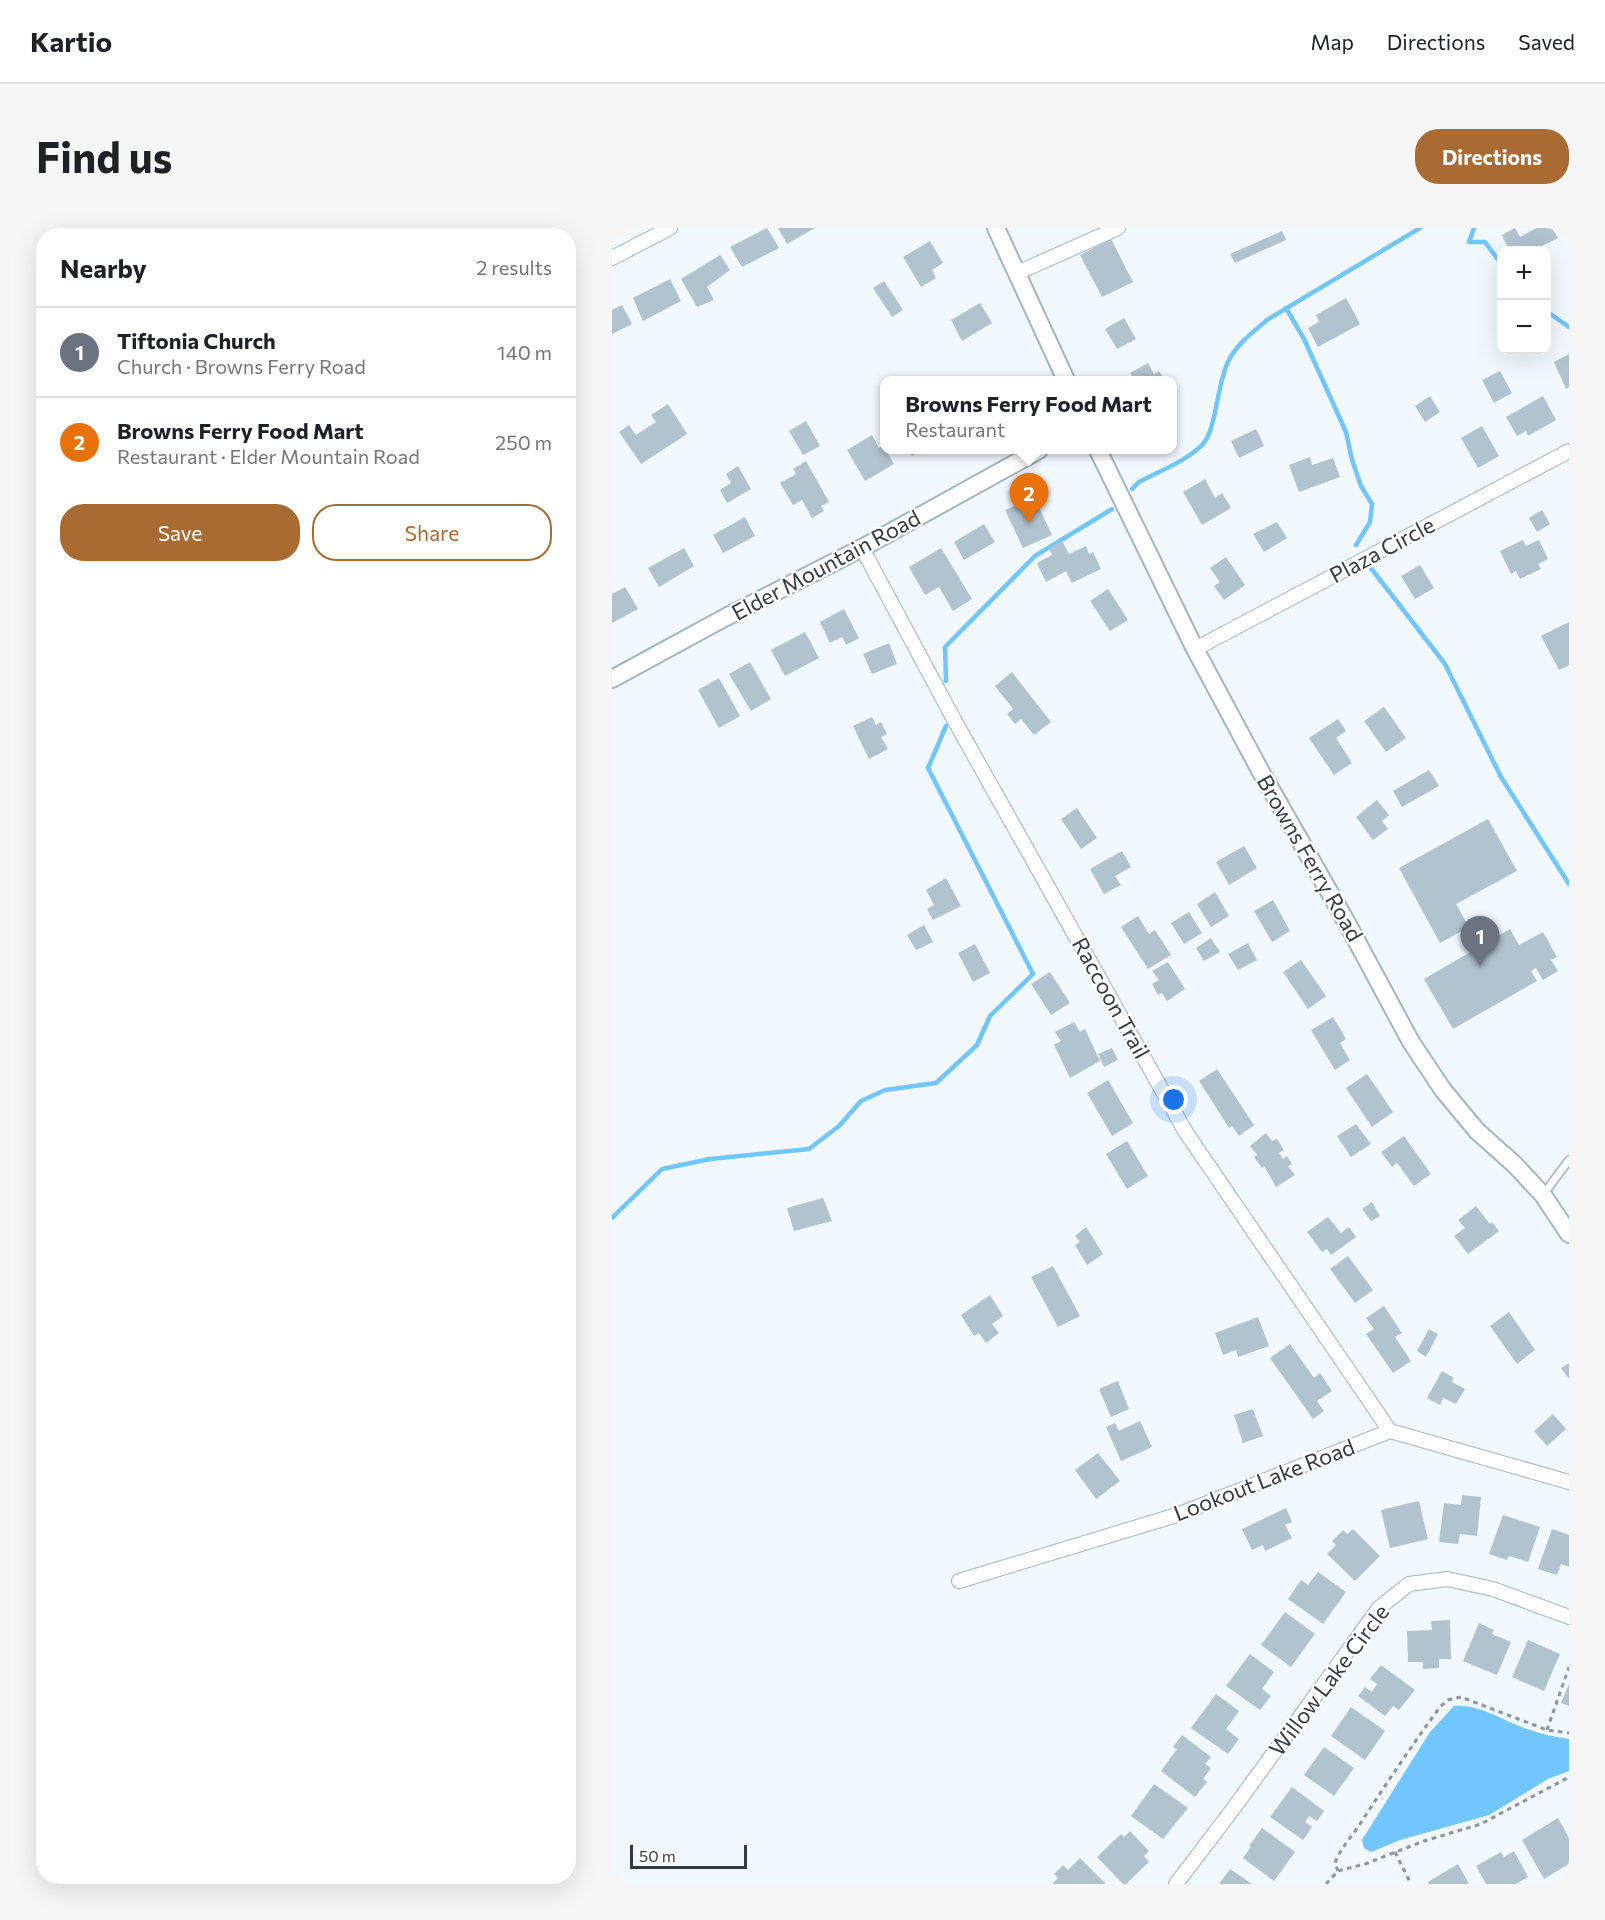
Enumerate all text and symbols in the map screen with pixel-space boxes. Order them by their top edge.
text: Kartio [30,24,112,58]
text: Map [1311,29,1354,54]
text: Directions [1387,29,1485,54]
text: Saved [1518,29,1575,54]
button: Directions [1415,129,1569,184]
text: Find us [36,130,172,182]
map controls [1497,246,1551,354]
button: + [1497,246,1551,300]
text: Nearby [60,252,147,283]
text: 2 results [476,255,552,279]
button: − [1497,300,1551,354]
text: Tiftonia Church [117,327,276,354]
text: 1 [75,340,84,364]
text: 140 m [497,340,552,364]
text: Church · Browns Ferry Road [117,354,366,378]
popup [880,376,1177,454]
text: Browns Ferry Food Mart [905,390,1152,417]
text: Browns Ferry Food Mart [117,417,364,444]
text: Restaurant [905,417,1005,441]
text: 2 [74,430,85,454]
text: 250 m [495,430,552,454]
text: Restaurant · Elder Mountain Road [117,444,420,468]
pin: 2 [1010,474,1048,523]
street label: Elder Mountain Road [727,503,925,626]
button: Save [60,504,300,561]
button: Share [312,504,552,561]
street label: Plaza Circle [1325,511,1439,588]
street label: Browns Ferry Road [1252,770,1369,946]
pin: 1 [1460,916,1500,966]
street label: Raccoon Trail [1067,932,1156,1063]
your location [1159,1085,1188,1114]
street label: Lookout Lake Road [1169,1433,1358,1526]
street label: Willow Lake Circle [1263,1599,1394,1761]
scale bar [630,1842,747,1870]
text: 50 m [639,1846,676,1865]

